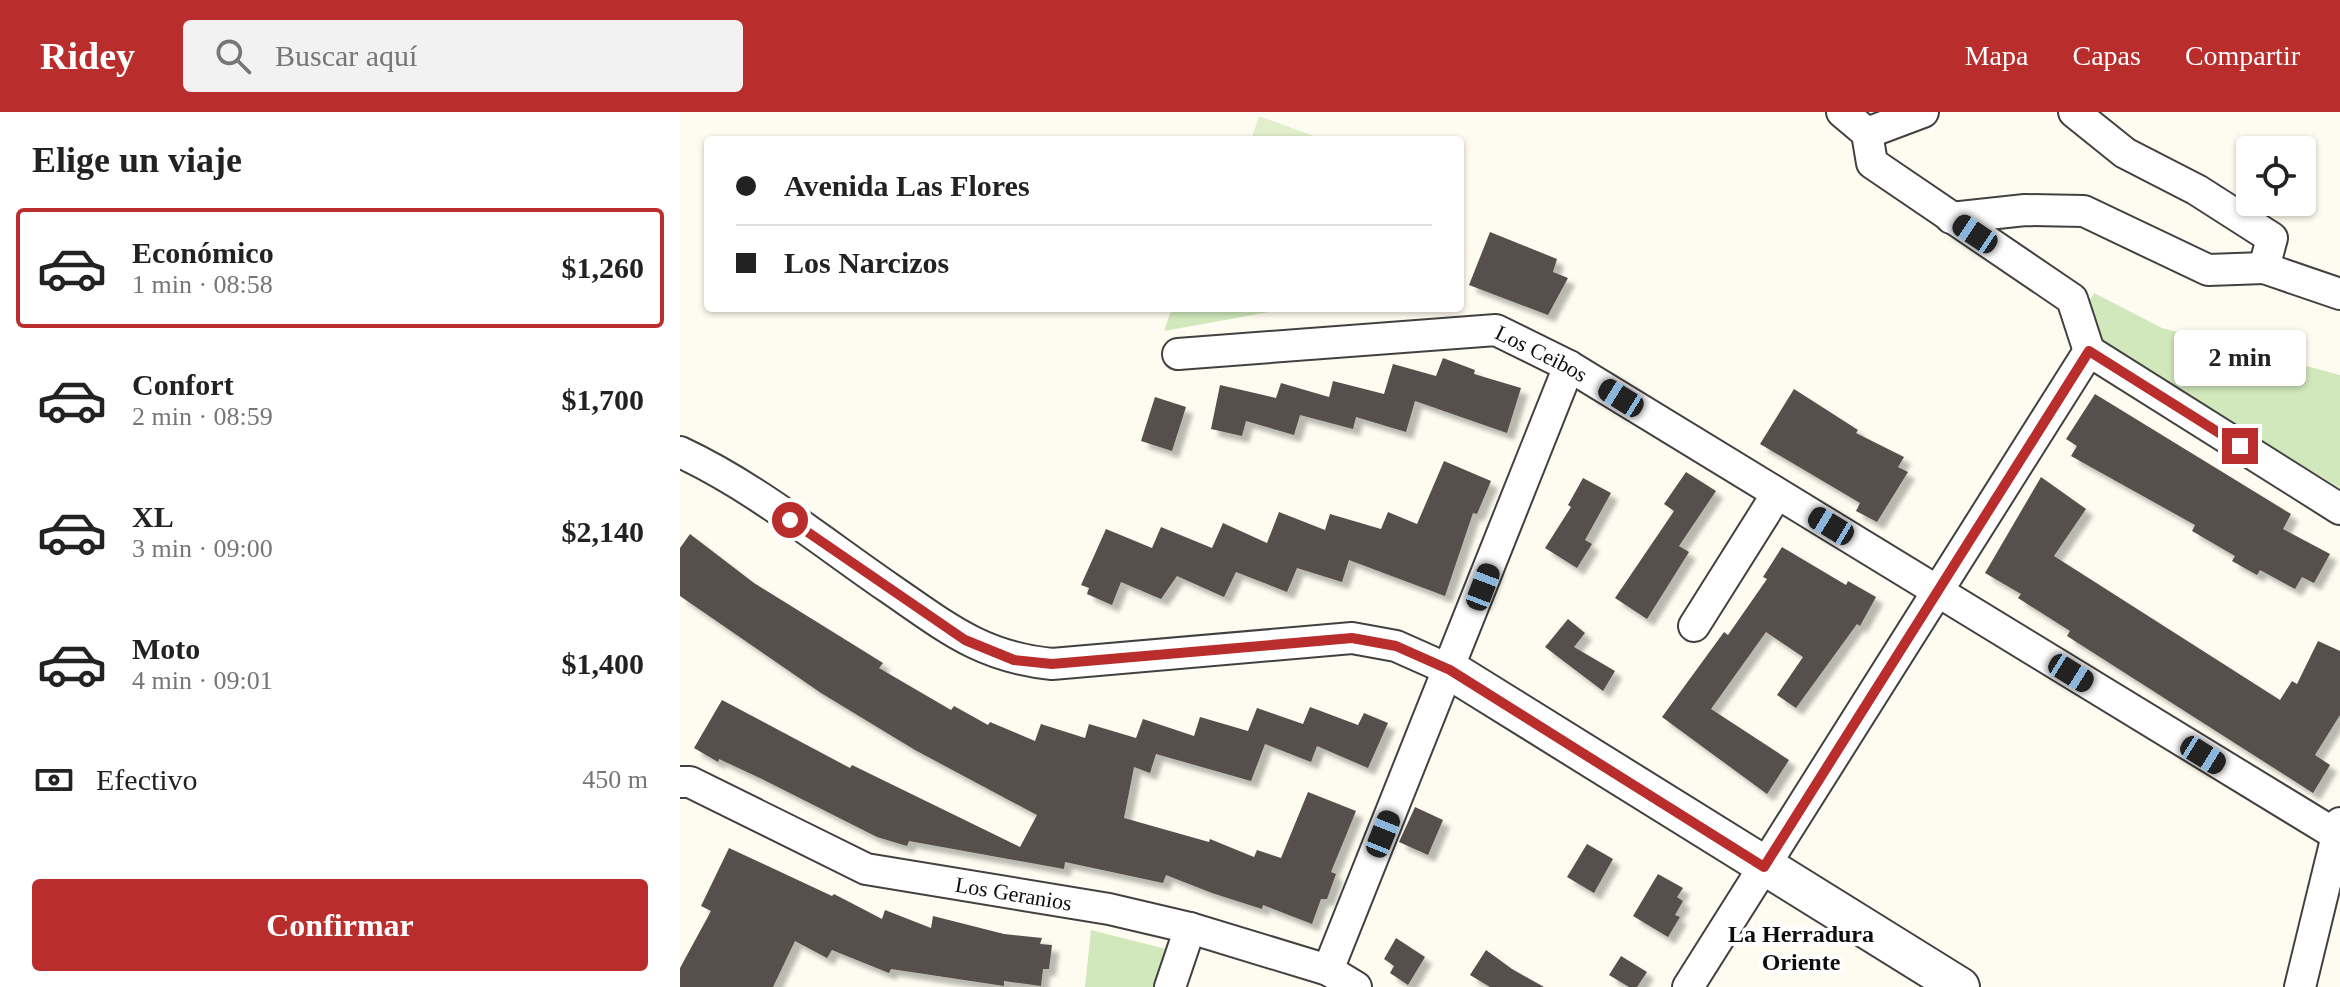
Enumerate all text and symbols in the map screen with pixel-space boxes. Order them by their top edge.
search box [183,20,743,92]
icon: search [211,34,255,78]
text: Ridey [40,35,135,77]
text: Buscar aquí [275,39,417,72]
text: Mapa [1965,40,2028,71]
text: Capas [2072,40,2141,71]
text: Compartir [2185,40,2300,71]
map controls [2236,136,2316,216]
button: locate [2236,136,2316,216]
text: Elige un viaje [32,140,242,180]
text: Avenida Las Flores [784,169,1030,202]
car [1948,211,2002,257]
icon: car [36,232,108,304]
text: Económico [132,236,274,269]
text: Los Narcizos [784,246,949,279]
text: $1,260 [562,251,644,284]
text: 1 min · 08:58 [132,270,273,299]
street label: Los Ceibos [1492,319,1592,387]
callout: 2 min [2174,330,2306,386]
text: 2 min [2209,343,2271,372]
icon: car [36,364,108,436]
text: Confort [132,368,234,401]
car [1594,375,1648,421]
text: $1,700 [562,383,644,416]
text: 2 min · 08:59 [132,402,273,431]
route end [2222,428,2258,464]
icon: car [36,496,108,568]
text: XL [132,500,174,533]
route start [772,502,808,538]
car [1804,503,1858,549]
text: $2,140 [562,515,644,548]
text: 3 min · 09:00 [132,534,273,563]
car [1463,560,1503,614]
icon: car [36,628,108,700]
text: Moto [132,632,200,665]
text: $1,400 [562,647,644,680]
car [2044,650,2098,696]
text: 4 min · 09:01 [132,666,273,695]
car [2176,732,2230,778]
icon: cash [32,758,76,802]
text: Efectivo [96,763,198,796]
text: 450 m [582,765,648,794]
car [1363,807,1403,861]
street label: Los Geranios [953,871,1074,915]
button: Confirmar [32,879,648,971]
district label: La Herradura Oriente [1728,921,1874,975]

